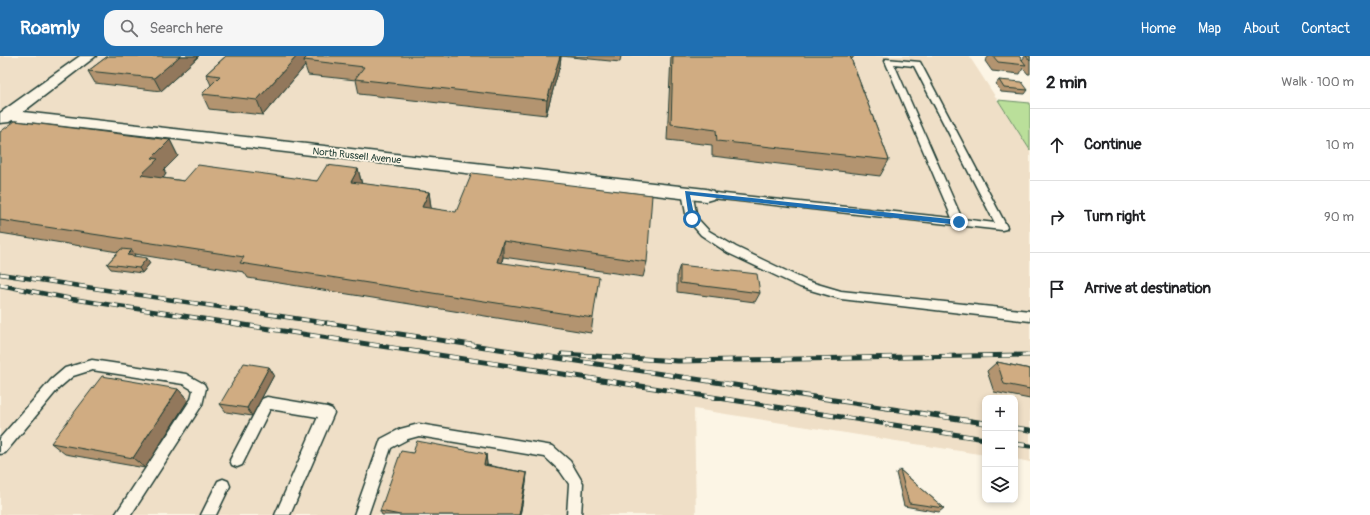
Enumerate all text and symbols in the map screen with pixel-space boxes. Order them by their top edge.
search box [104,10,384,46]
text: Roamly [20,16,80,40]
icon: search [118,17,140,39]
text: Search here [150,19,223,38]
text: Home [1141,20,1176,37]
text: Map [1198,20,1221,37]
text: About [1243,20,1279,37]
text: Contact [1301,20,1350,37]
text: 2 min [1046,72,1087,93]
text: Walk · 100 m [1281,74,1354,90]
icon: ahead [1046,134,1068,156]
text: Continue [1084,135,1142,154]
text: 10 m [1326,137,1354,153]
street label: North Russell Avenue [312,145,402,167]
icon: right [1046,206,1068,228]
text: Turn right [1084,207,1145,226]
text: 90 m [1324,209,1354,225]
route start [683,210,701,228]
route end [950,213,968,231]
icon: arrive [1046,278,1068,300]
text: Arrive at destination [1084,279,1211,298]
map controls [982,395,1018,503]
button: + [982,395,1018,431]
button: − [982,431,1018,467]
button: layers [982,467,1018,503]

